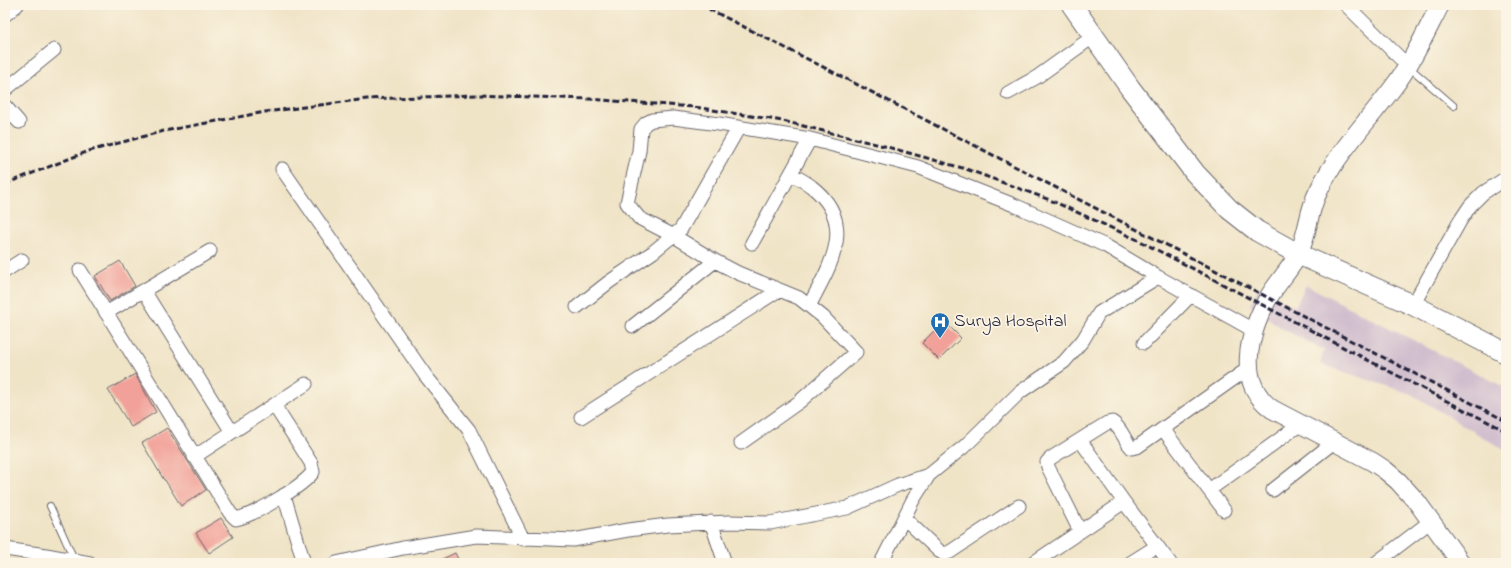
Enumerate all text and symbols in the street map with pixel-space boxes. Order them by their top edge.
place label: Surya Hospital [954,309,1066,335]
hospital icon: Surya Hospital [929,311,951,339]

